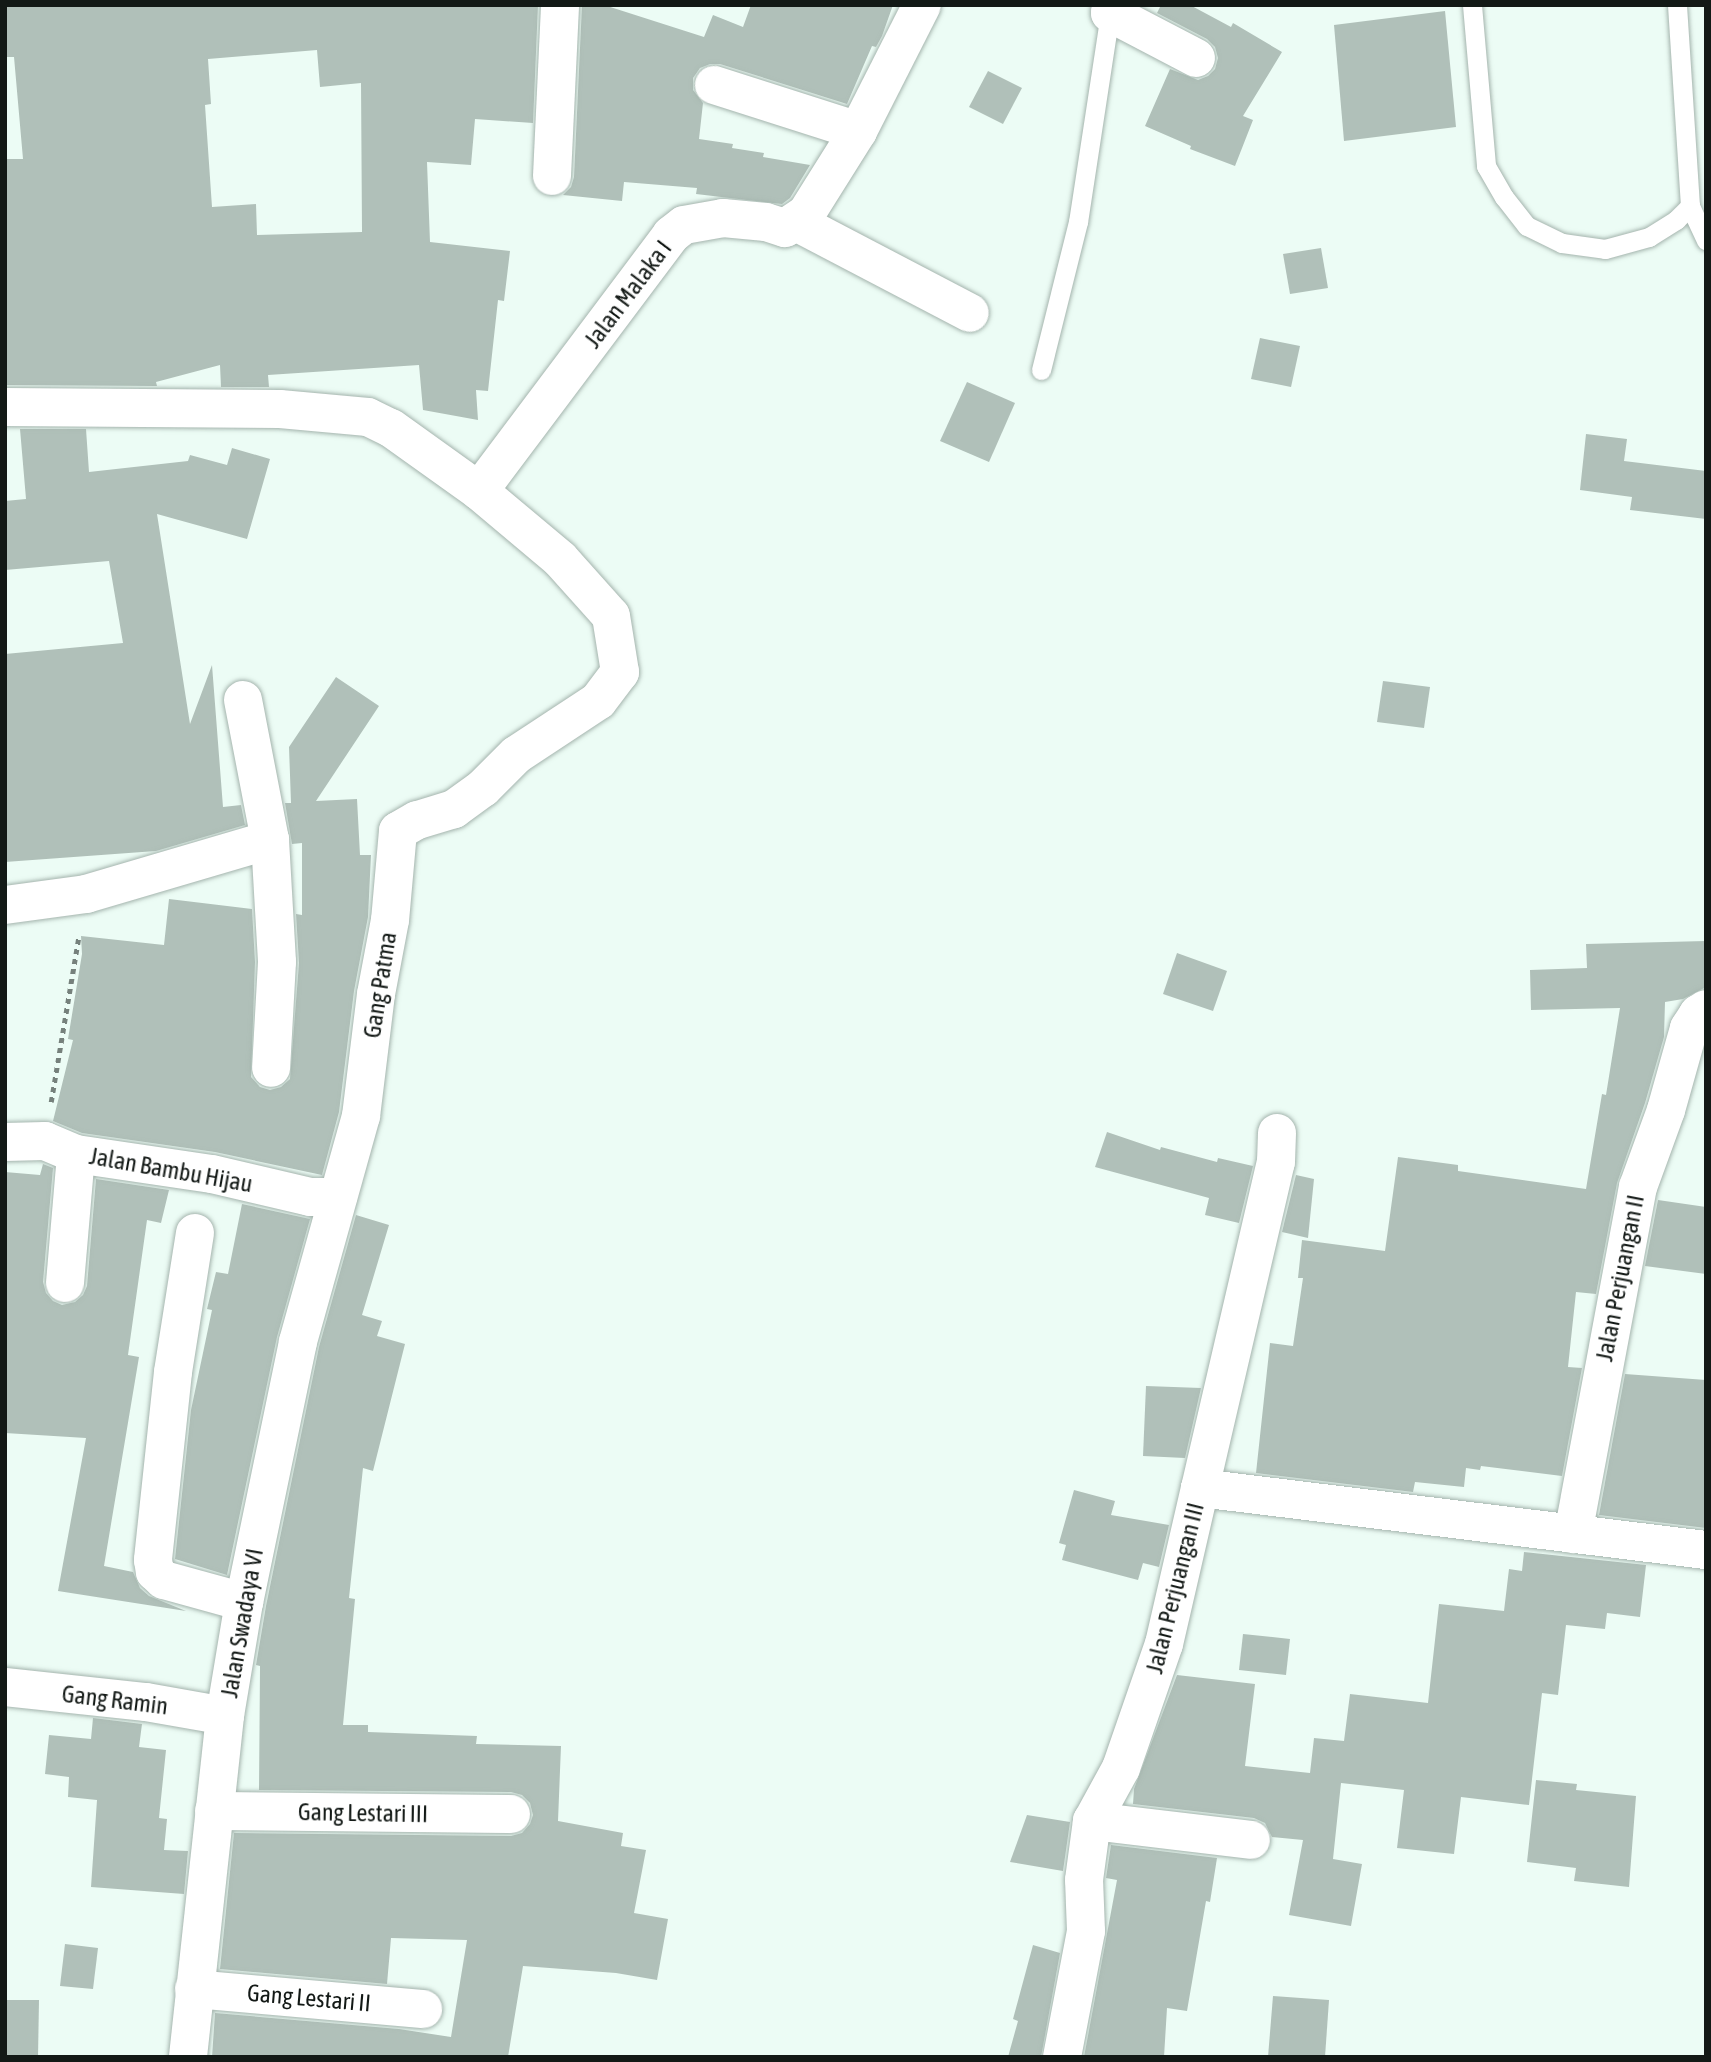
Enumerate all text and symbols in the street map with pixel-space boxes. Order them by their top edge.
street label: Jalan Malaka I [578,235,678,353]
street label: Gang Patma [357,930,403,1040]
street label: Jalan Bambu Hijau [87,1141,255,1199]
street label: Jalan Perjuangan II [1590,1192,1650,1364]
street label: Jalan Perjuangan III [1140,1500,1210,1676]
street label: Jalan Swadaya VI [215,1546,269,1700]
street label: Gang Ramin [60,1679,170,1721]
street label: Gang Lestari III [298,1797,428,1829]
street label: Gang Lestari II [246,1978,372,2018]

